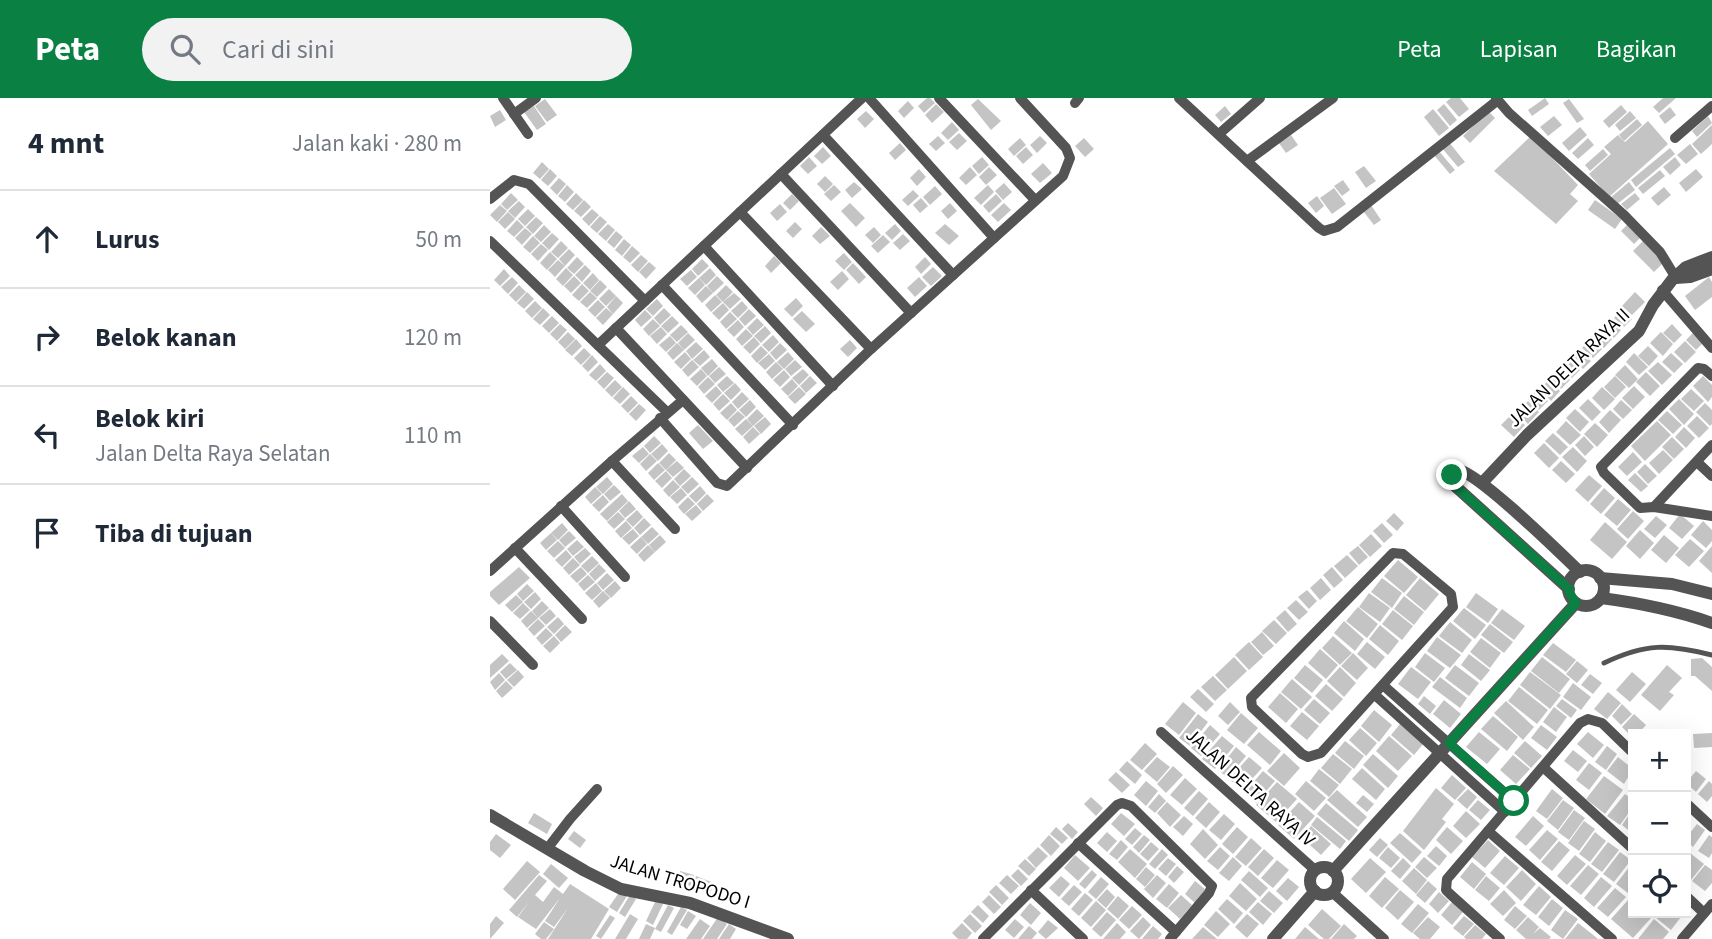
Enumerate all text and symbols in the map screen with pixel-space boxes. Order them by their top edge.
search box [142,18,632,81]
text: Peta [35,26,100,73]
icon: search [166,30,204,68]
text: Cari di sini [222,31,335,68]
text: Peta [1397,32,1442,67]
text: Lapisan [1480,32,1558,67]
text: Bagikan [1596,32,1677,67]
text: 4 mnt [28,122,104,165]
text: Jalan kaki · 280 m [292,127,462,160]
icon: ahead [28,220,66,258]
text: Lurus [95,221,160,258]
text: 50 m [415,223,462,256]
street label: JALAN DELTA RAYA II [1502,302,1636,434]
icon: right [28,318,66,356]
text: Belok kanan [95,319,237,356]
text: 120 m [404,321,462,354]
text: Belok kiri [95,400,204,437]
icon: left [28,416,66,454]
text: 110 m [404,419,462,452]
text: Jalan Delta Raya Selatan [95,437,331,470]
route end [1436,459,1467,490]
icon: arrive [28,514,66,552]
text: Tiba di tujuan [95,515,253,552]
street label: JALAN DELTA RAYA IV [1179,722,1321,854]
map controls [1628,729,1691,918]
button: + [1628,729,1691,792]
route start [1498,785,1529,816]
button: − [1628,792,1691,855]
street label: JALAN TROPODO I [607,848,753,916]
button: locate [1628,855,1691,918]

